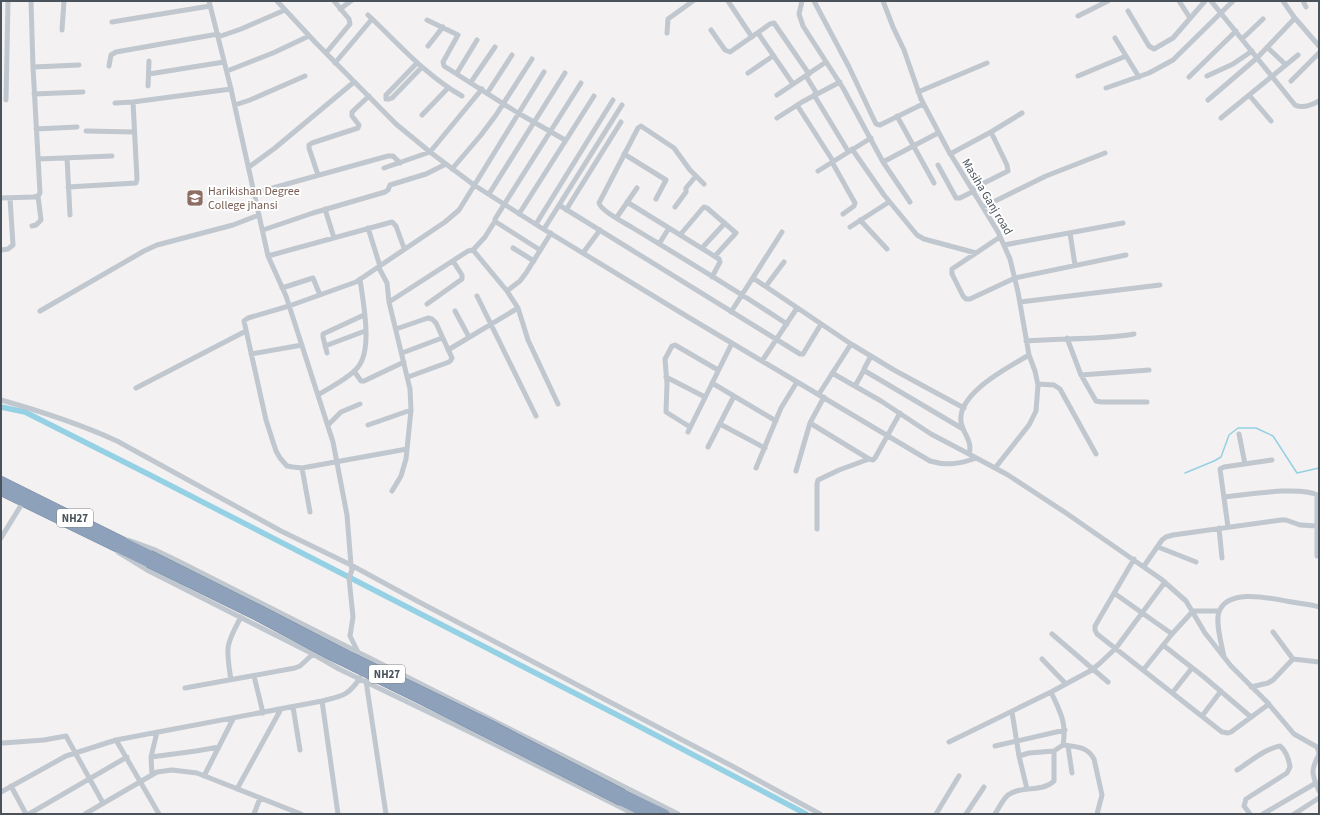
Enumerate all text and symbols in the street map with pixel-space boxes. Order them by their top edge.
street label: Masiha Ganj road [958,156,1016,238]
place label: Harikishan Degree College jhansi [208,183,300,214]
school or university icon: Harikishan Degree College jhansi [185,188,205,208]
road number: NH27 [57,509,93,527]
road number: NH27 [369,665,405,683]

